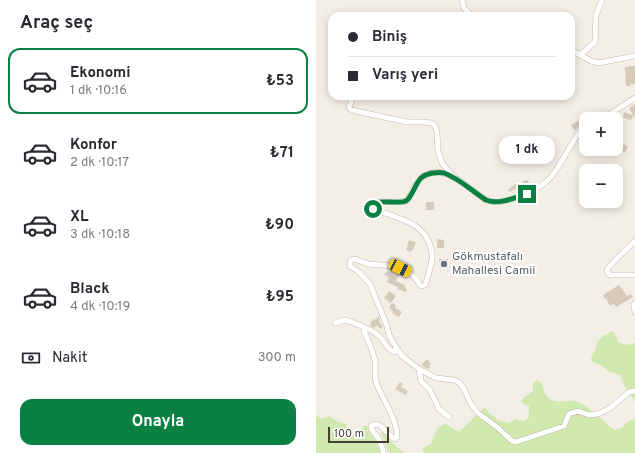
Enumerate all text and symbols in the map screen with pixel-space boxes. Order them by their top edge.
text: Araç seç [20,12,93,35]
text: Biniş [372,28,407,47]
icon: car [22,63,58,99]
text: Ekonomi [70,64,130,83]
text: Varış yeri [372,66,438,85]
text: ₺53 [266,72,294,91]
text: 1 dk · 10:16 [70,83,127,99]
map controls [579,112,623,208]
button: + [579,112,623,156]
icon: car [22,135,58,171]
text: Konfor [70,136,117,155]
callout: 1 dk [499,136,555,164]
text: 1 dk [515,142,539,158]
text: ₺71 [270,144,294,163]
text: 2 dk · 10:17 [70,155,129,171]
button: − [579,164,623,208]
route end [518,185,536,203]
route start [364,200,382,218]
icon: car [22,207,58,243]
text: XL [70,208,88,227]
text: ₺90 [265,216,294,235]
text: 3 dk · 10:18 [70,227,130,243]
place label: Gökmustafalı Mahallesi Camii [452,249,535,279]
car [387,257,413,279]
marker: Gökmustafalı Mahallesi Camii [439,259,449,269]
icon: car [22,279,58,315]
text: Black [70,280,110,299]
text: ₺95 [266,288,294,307]
text: 4 dk · 10:19 [70,299,130,315]
icon: cash [20,347,42,369]
text: Nakit [52,349,88,368]
text: 300 m [258,350,296,366]
button: Onayla [20,399,296,445]
scale bar [328,425,389,444]
text: 100 m [334,427,364,441]

